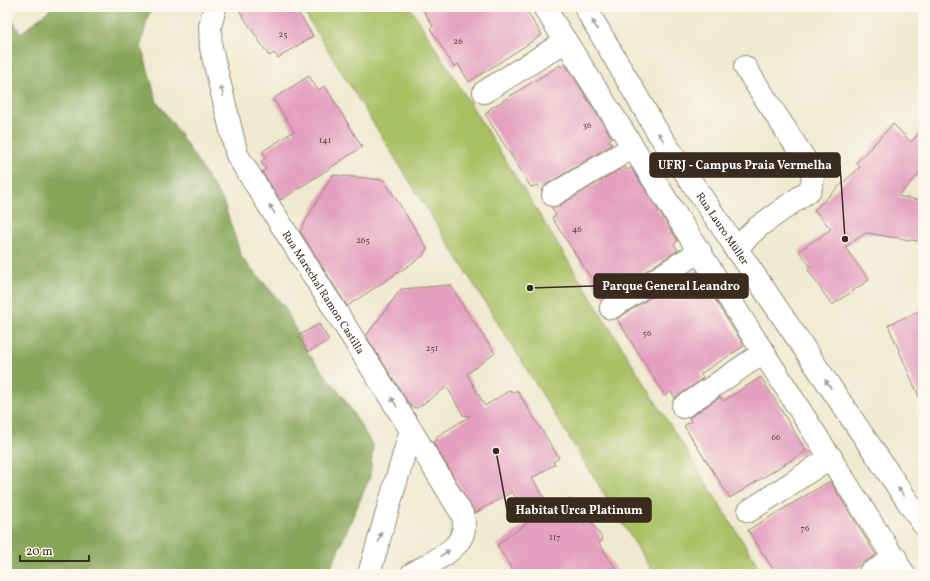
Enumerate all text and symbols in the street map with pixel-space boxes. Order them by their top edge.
one-way arrow [592,19,599,31]
house number: 25 [278,28,288,41]
house number: 26 [453,35,463,48]
one-way arrow [219,85,225,97]
house number: 36 [582,119,592,132]
one-way arrow [657,132,665,143]
house number: 141 [319,134,331,147]
callout: UFRJ - Campus Praia Vermelha [650,153,840,177]
text: UFRJ - Campus Praia Vermelha [658,158,832,174]
street label: Rua Lauro Müller [692,190,752,269]
one-way arrow [268,203,275,215]
house number: 46 [572,223,582,236]
street label: Rua Marechal Ramon Castilla [278,228,367,358]
house number: 265 [356,234,370,247]
callout: Parque General Leandro [594,274,748,298]
text: Parque General Leandro [602,279,740,295]
house number: 56 [643,327,652,340]
house number: 251 [426,342,438,355]
one-way arrow [824,379,832,389]
one-way arrow [390,396,397,408]
house number: 66 [771,431,781,444]
one-way arrow [897,486,905,497]
callout: Habitat Urca Platinum [507,498,651,522]
text: Habitat Urca Platinum [515,503,643,519]
house number: 76 [801,522,810,535]
one-way arrow [377,530,383,542]
house number: 117 [549,531,561,544]
scale bar [20,537,89,563]
text: 20 m [26,544,53,560]
one-way arrow [440,549,450,557]

